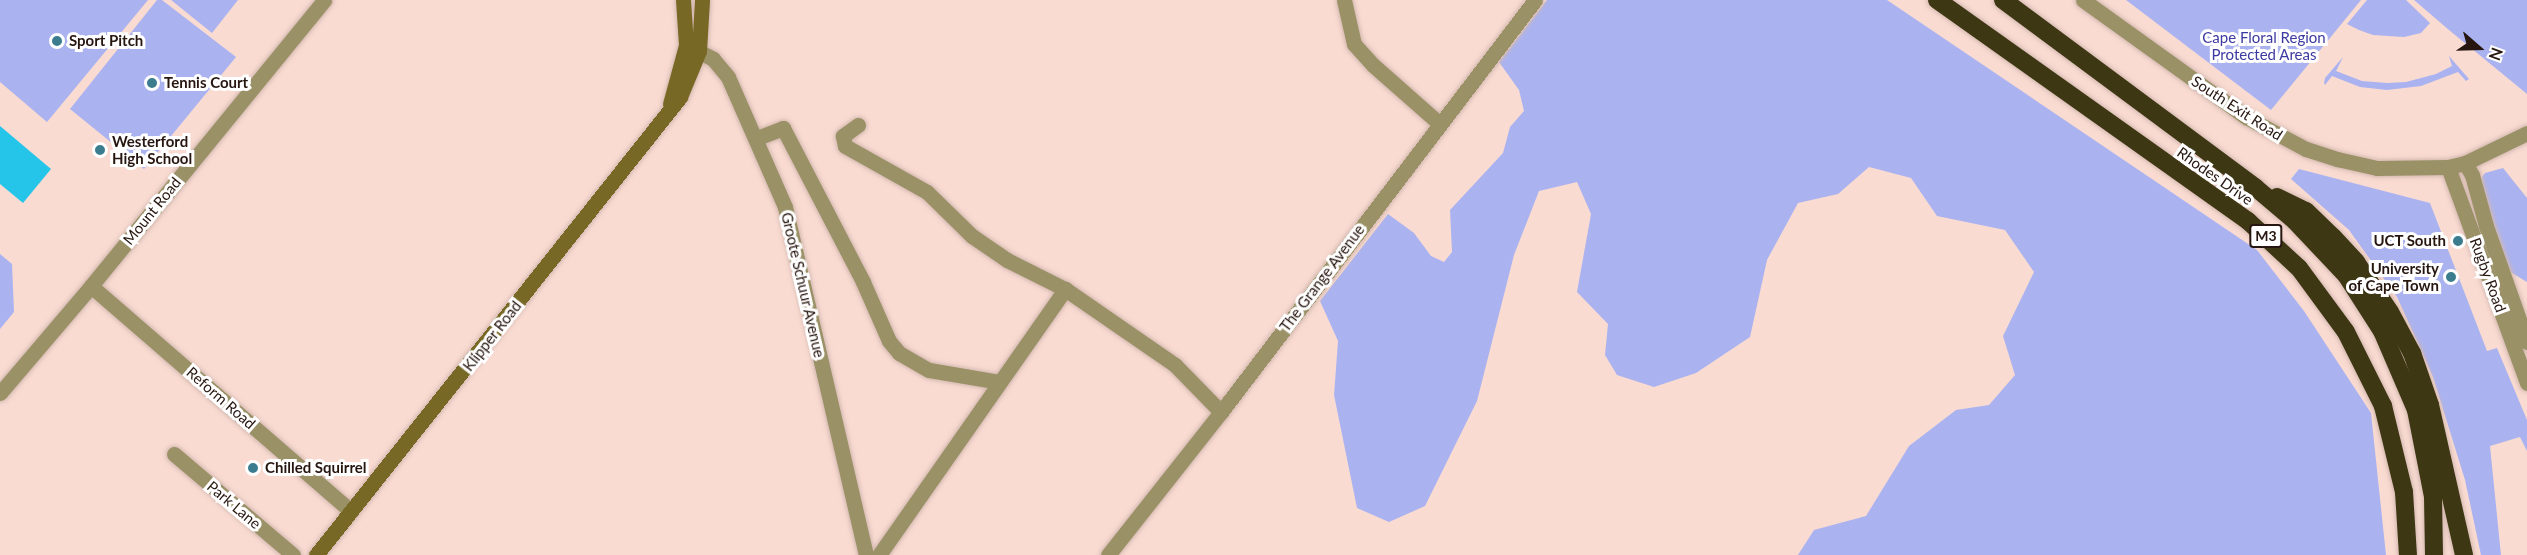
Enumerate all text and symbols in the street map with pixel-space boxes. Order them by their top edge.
north arrow [2449,18,2509,78]
park label: Cape Floral Region Protected Areas [2202,28,2326,63]
place label: Sport Pitch [69,32,143,50]
marker: Sport Pitch [50,34,64,48]
text: N [2485,45,2507,63]
street label: South Exit Road [2188,72,2286,144]
place label: Tennis Court [164,74,248,92]
marker: Tennis Court [145,76,159,90]
place label: Westerford High School [112,132,192,167]
marker: Westerford High School [93,143,107,157]
street label: Rhodes Drive [2174,143,2256,209]
street label: Mount Road [119,174,185,248]
street label: Groote Schuur Avenue [777,210,829,360]
street label: The Grange Avenue [1276,221,1368,335]
road number: M3 [2248,225,2284,247]
place label: UCT South [2373,232,2446,250]
marker: UCT South [2451,234,2465,248]
street label: Rugby Road [2466,235,2510,315]
place label: University of Cape Town [2348,259,2439,294]
marker: University of Cape Town [2444,270,2458,284]
street label: Klipper Road [459,297,525,375]
street label: Reform Road [183,363,259,433]
place label: Chilled Squirrel [265,459,367,477]
marker: Chilled Squirrel [246,461,260,475]
street label: Park Lane [203,477,265,533]

